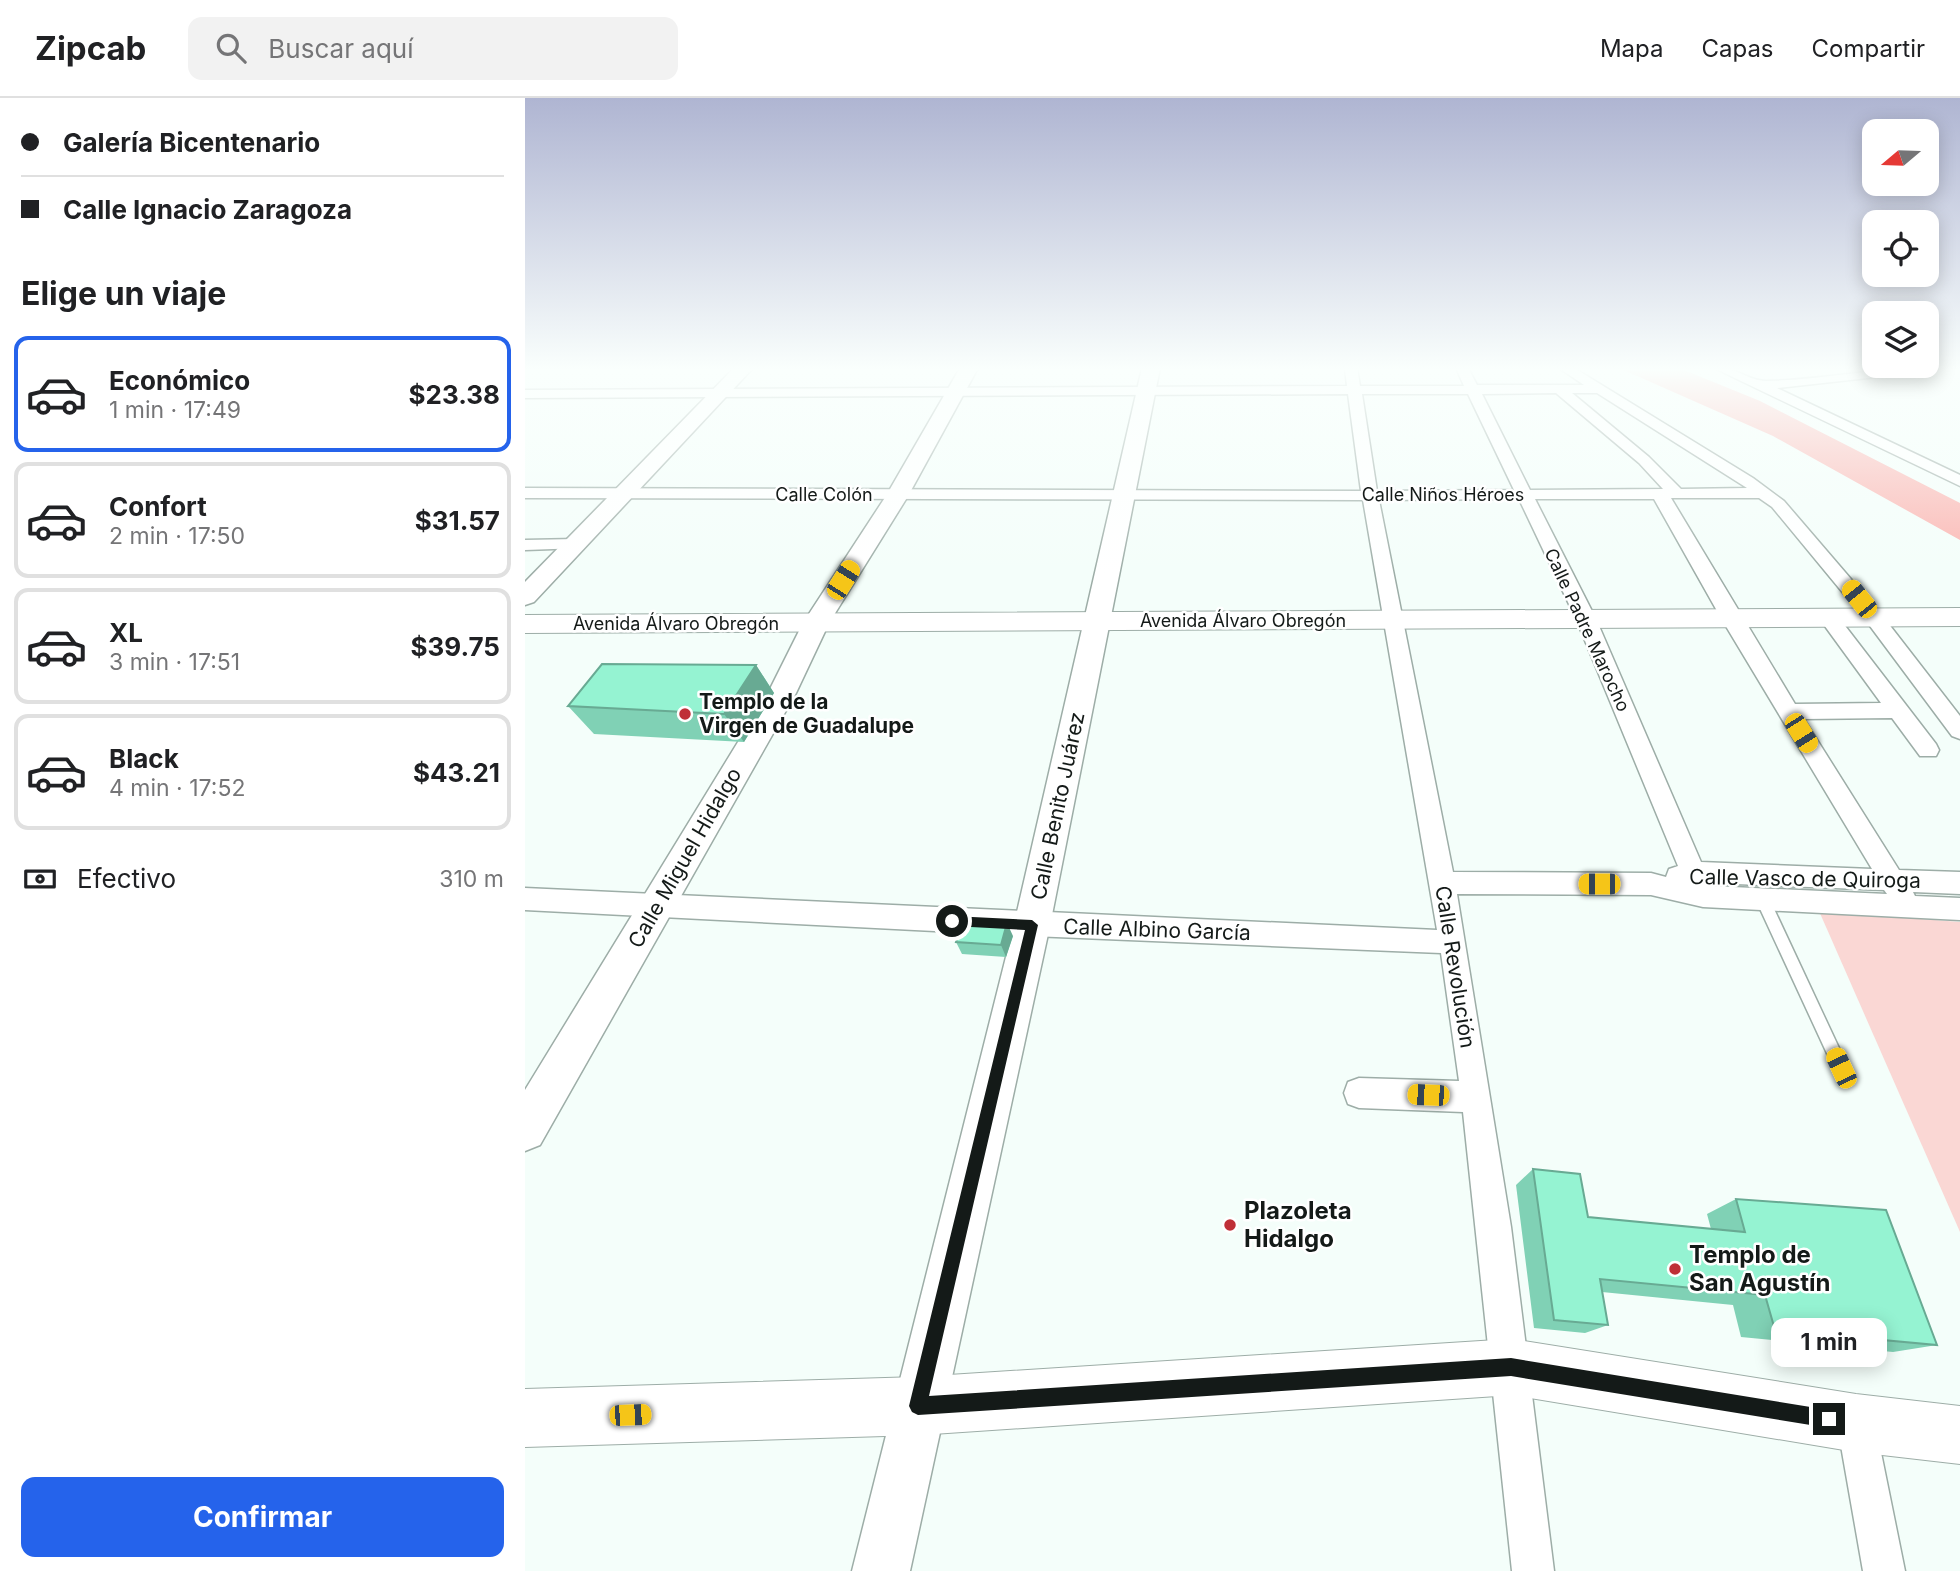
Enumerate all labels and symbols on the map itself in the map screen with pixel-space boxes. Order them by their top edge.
north arrow [1862,119,1939,196]
street label: Calle Colón [775,484,873,505]
street label: Calle Niños Héroes [1362,484,1524,505]
street label: Calle Padre Marocho [1540,545,1634,715]
car [823,557,864,603]
car [1838,576,1881,622]
street label: Avenida Álvaro Obregón [1140,609,1346,631]
street label: Avenida Álvaro Obregón [573,612,779,634]
place label: Templo de la Virgen de Guadalupe [699,689,914,738]
marker: Templo de la Virgen de Guadalupe [677,706,693,722]
street label: Calle Benito Juárez [1025,710,1090,902]
car [1781,710,1822,756]
street label: Calle Miguel Hidalgo [623,763,746,952]
street label: Calle Vasco de Quiroga [1689,864,1921,893]
car [1579,874,1621,895]
street label: Calle Revolución [1430,884,1481,1050]
route start [936,905,968,937]
street label: Calle Albino García [1063,914,1251,945]
car [1823,1045,1860,1091]
car [1407,1084,1450,1106]
place label: Plazoleta Hidalgo [1244,1196,1352,1253]
marker: Plazoleta Hidalgo [1222,1217,1238,1233]
place label: Templo de San Agustín [1689,1240,1830,1297]
marker: Templo de San Agustín [1667,1261,1683,1277]
callout: 1 min [1771,1318,1887,1366]
route end [1813,1403,1845,1435]
car [609,1404,652,1426]

